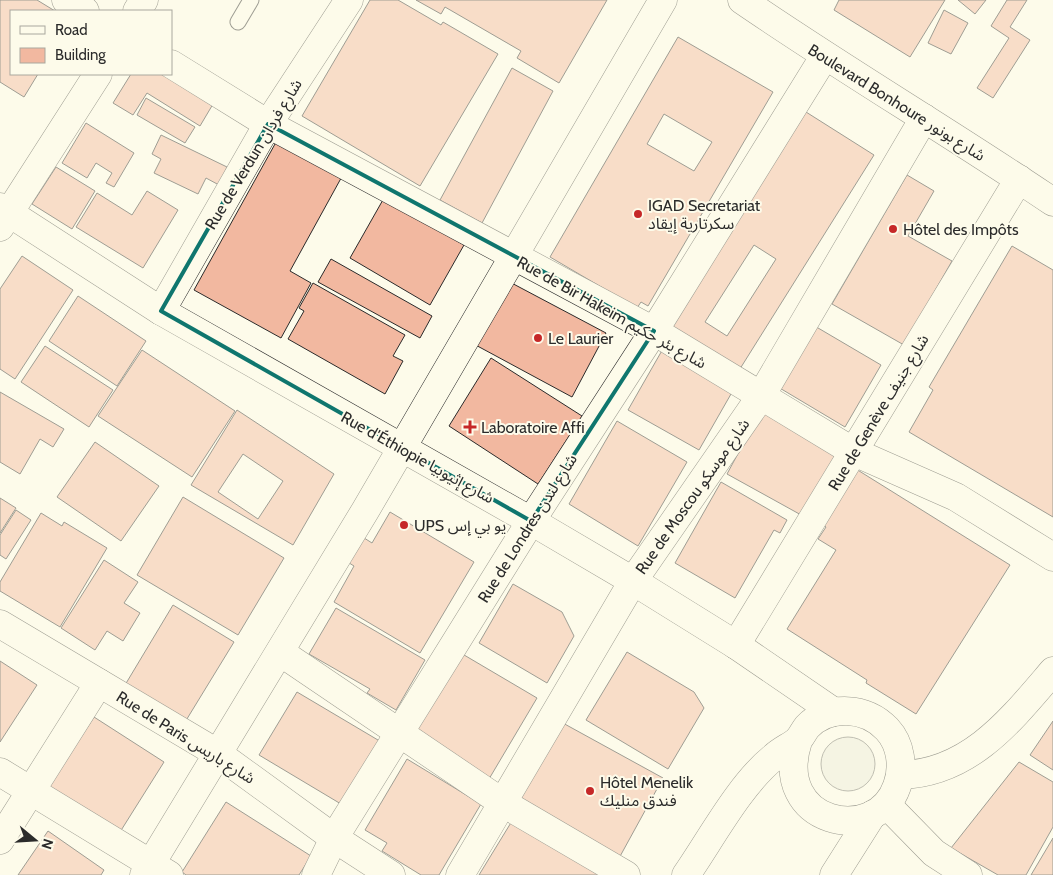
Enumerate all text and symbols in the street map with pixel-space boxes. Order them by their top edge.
legend [10,10,172,75]
text: Road [55,21,88,39]
street label: Boulevard Bonhoure شارع بونور [803,40,989,167]
text: Building [55,46,106,64]
street label: Rue de Verdun شارع فردان [201,76,308,234]
place label: IGAD Secretariat سكرتارية إيقاد [648,196,761,234]
marker: IGAD Secretariat سكرتارية إيقاد [632,208,644,220]
place label: Hôtel des Impôts [903,220,1019,239]
marker: Hôtel des Impôts [887,223,899,235]
street label: Rue de Bir Hakeim شارع بئر حكيم [512,252,710,375]
place label: Le Laurier [548,329,614,348]
street label: Rue de Genève شارع جنيف [824,331,935,495]
marker: Le Laurier [532,332,544,344]
street label: Rue d'Éthiopie شارع إثيوبيا [336,407,498,510]
street label: Rue de Moscou شارع موسكو [631,415,756,579]
place label: Laboratoire Affi [481,418,585,437]
marker: Laboratoire Affi [463,420,477,434]
street label: Rue de Londres شارع لندن [474,450,584,608]
place label: UPS يو بي إس [414,516,506,538]
marker: UPS يو بي إس [398,519,410,531]
street label: Rue de Paris شارع باريس [111,687,259,790]
place label: Hôtel Menelik فندق منليك [600,773,694,810]
marker: Hôtel Menelik فندق منليك [584,785,596,797]
north arrow [10,815,60,865]
text: N [37,837,57,852]

